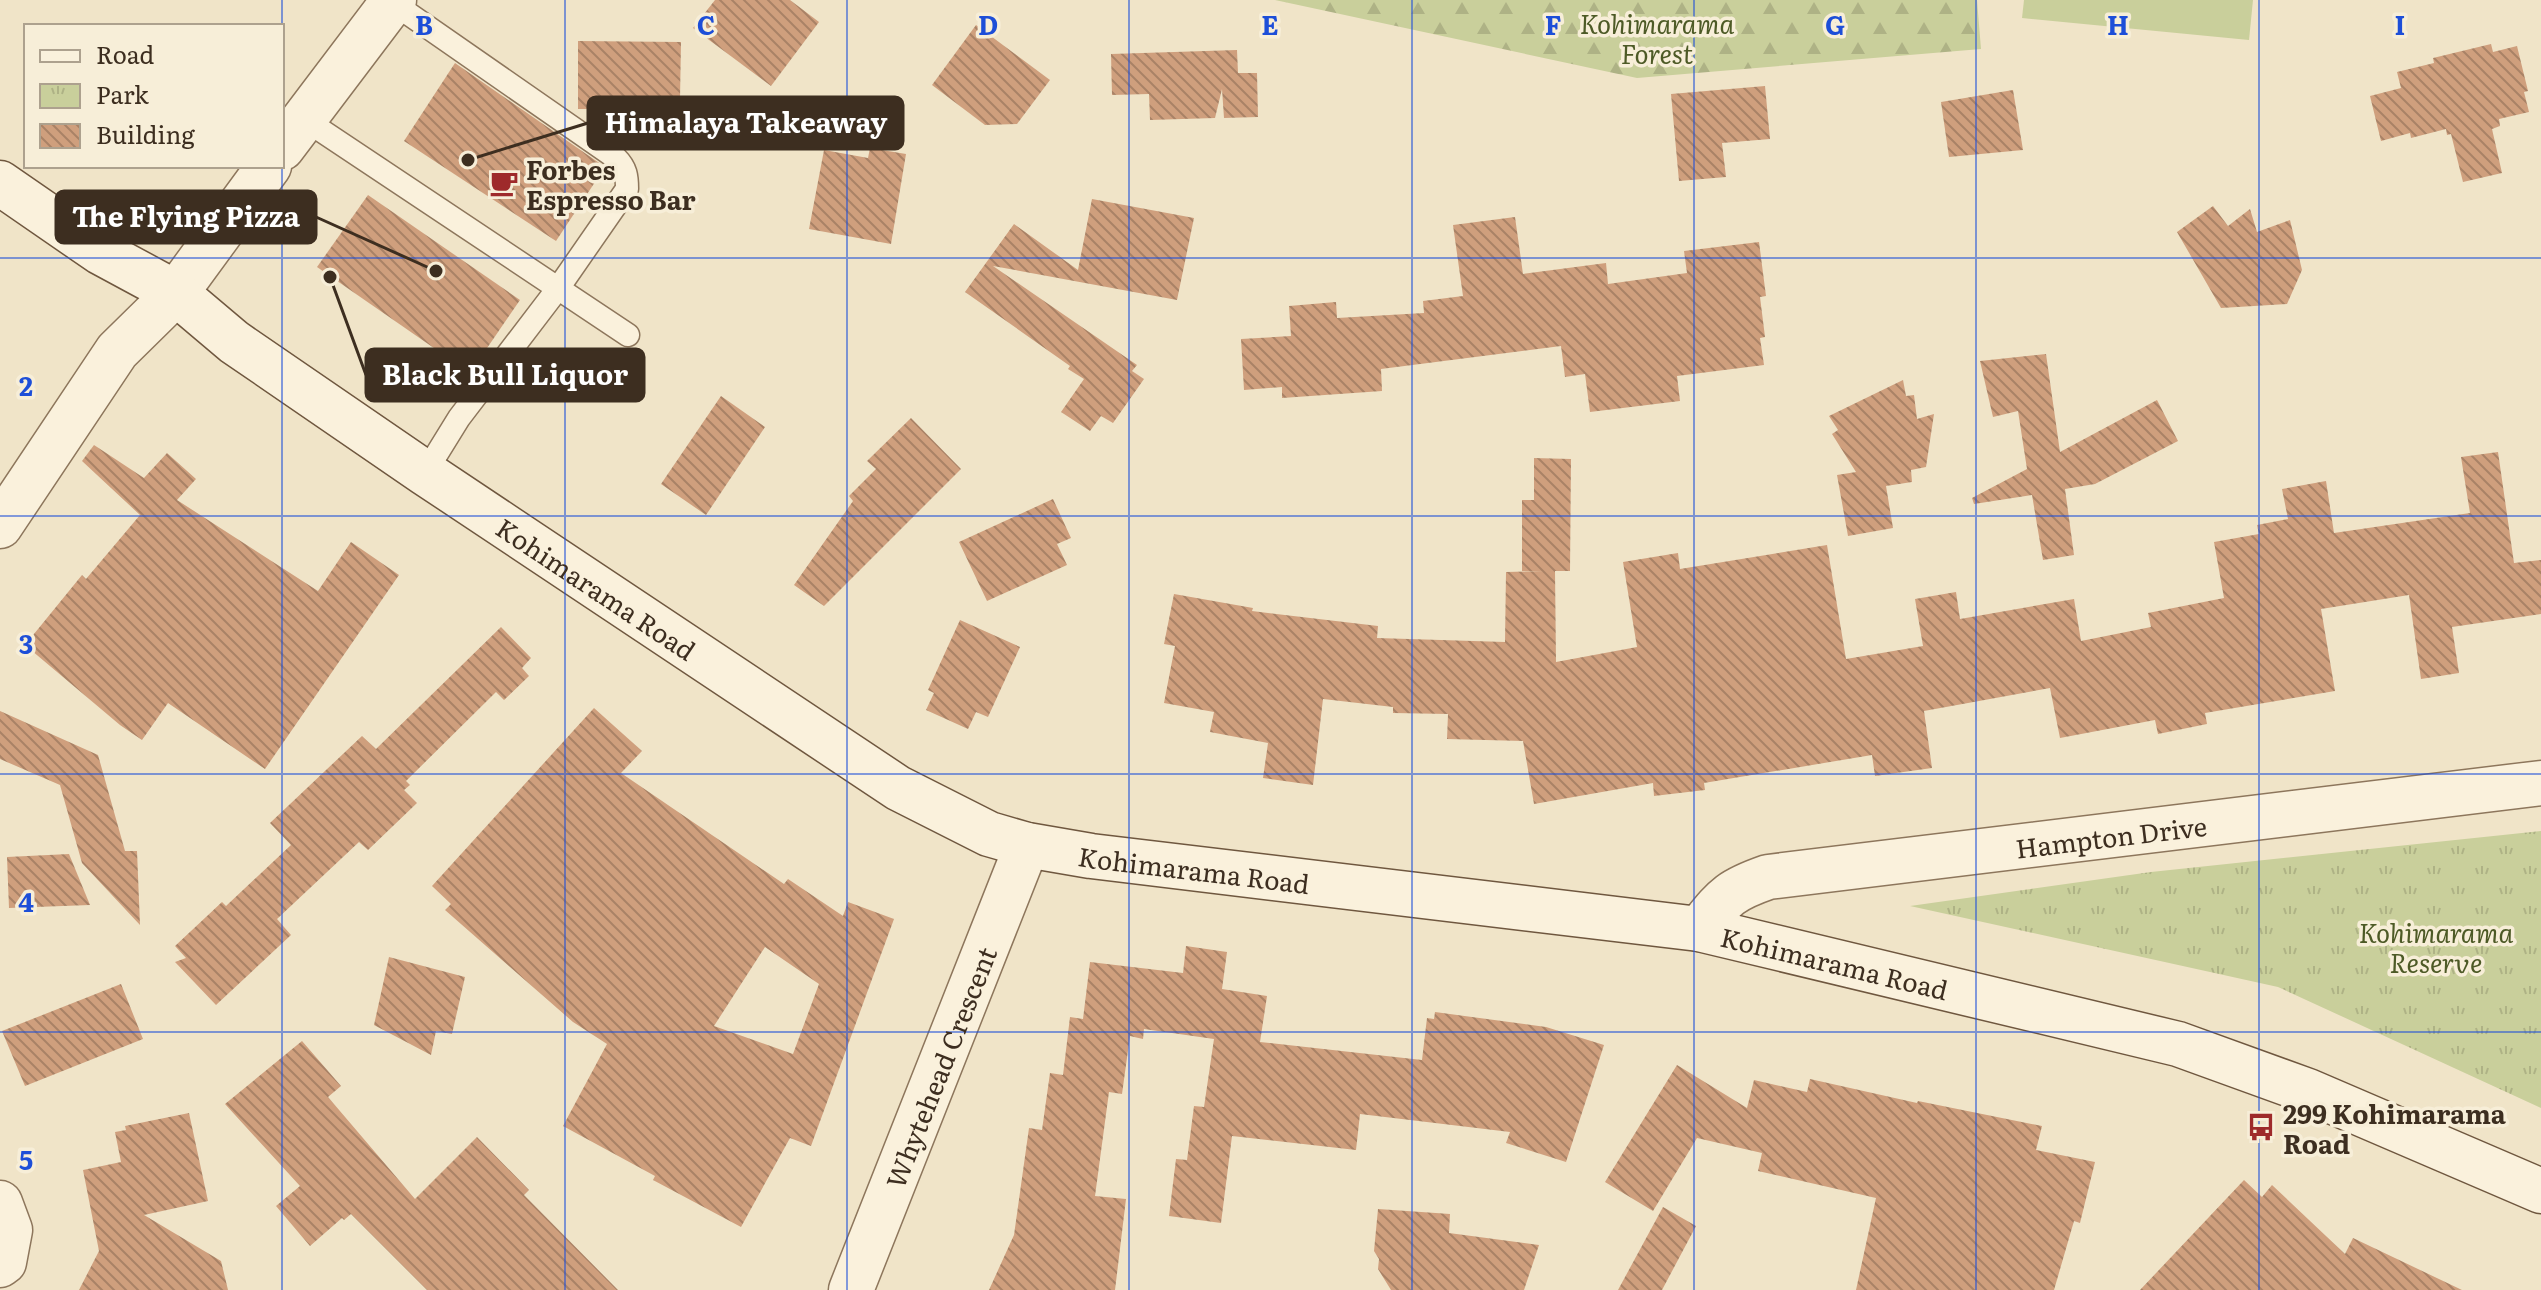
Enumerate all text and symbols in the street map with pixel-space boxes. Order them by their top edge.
park label: Kohimarama Forest [1580,3,1735,72]
text: B [415,4,433,43]
text: C [697,4,715,43]
text: D [978,4,998,43]
text: E [1261,4,1279,43]
text: F [1545,4,1561,43]
text: G [1825,4,1845,43]
text: H [2107,4,2129,43]
text: I [2395,4,2405,43]
legend [24,24,284,168]
text: Road [96,36,155,71]
text: Park [96,76,149,111]
callout: Himalaya Takeaway [588,97,903,149]
text: Himalaya Takeaway [605,100,888,142]
text: Building [96,116,195,151]
place label: Forbes Espresso Bar [526,149,696,218]
cafe icon: Forbes Espresso Bar [489,168,519,198]
callout: The Flying Pizza [56,191,316,243]
text: The Flying Pizza [72,194,301,236]
callout: Black Bull Liquor [366,349,644,401]
text: Black Bull Liquor [382,352,628,394]
text: 2 [19,365,33,404]
street label: Kohimarama Road [489,507,705,668]
text: 3 [19,623,33,662]
street label: Hampton Drive [2013,804,2209,866]
street label: Kohimarama Road [1075,835,1312,902]
text: 4 [18,881,34,920]
park label: Kohimarama Reserve [2359,912,2514,981]
street label: Kohimarama Road [1717,915,1952,1008]
street label: Whytehead Crescent [874,940,1005,1193]
place label: 299 Kohimarama Road [2283,1093,2506,1162]
bus stop icon: 299 Kohimarama Road [2246,1112,2276,1142]
text: 5 [19,1139,33,1178]

